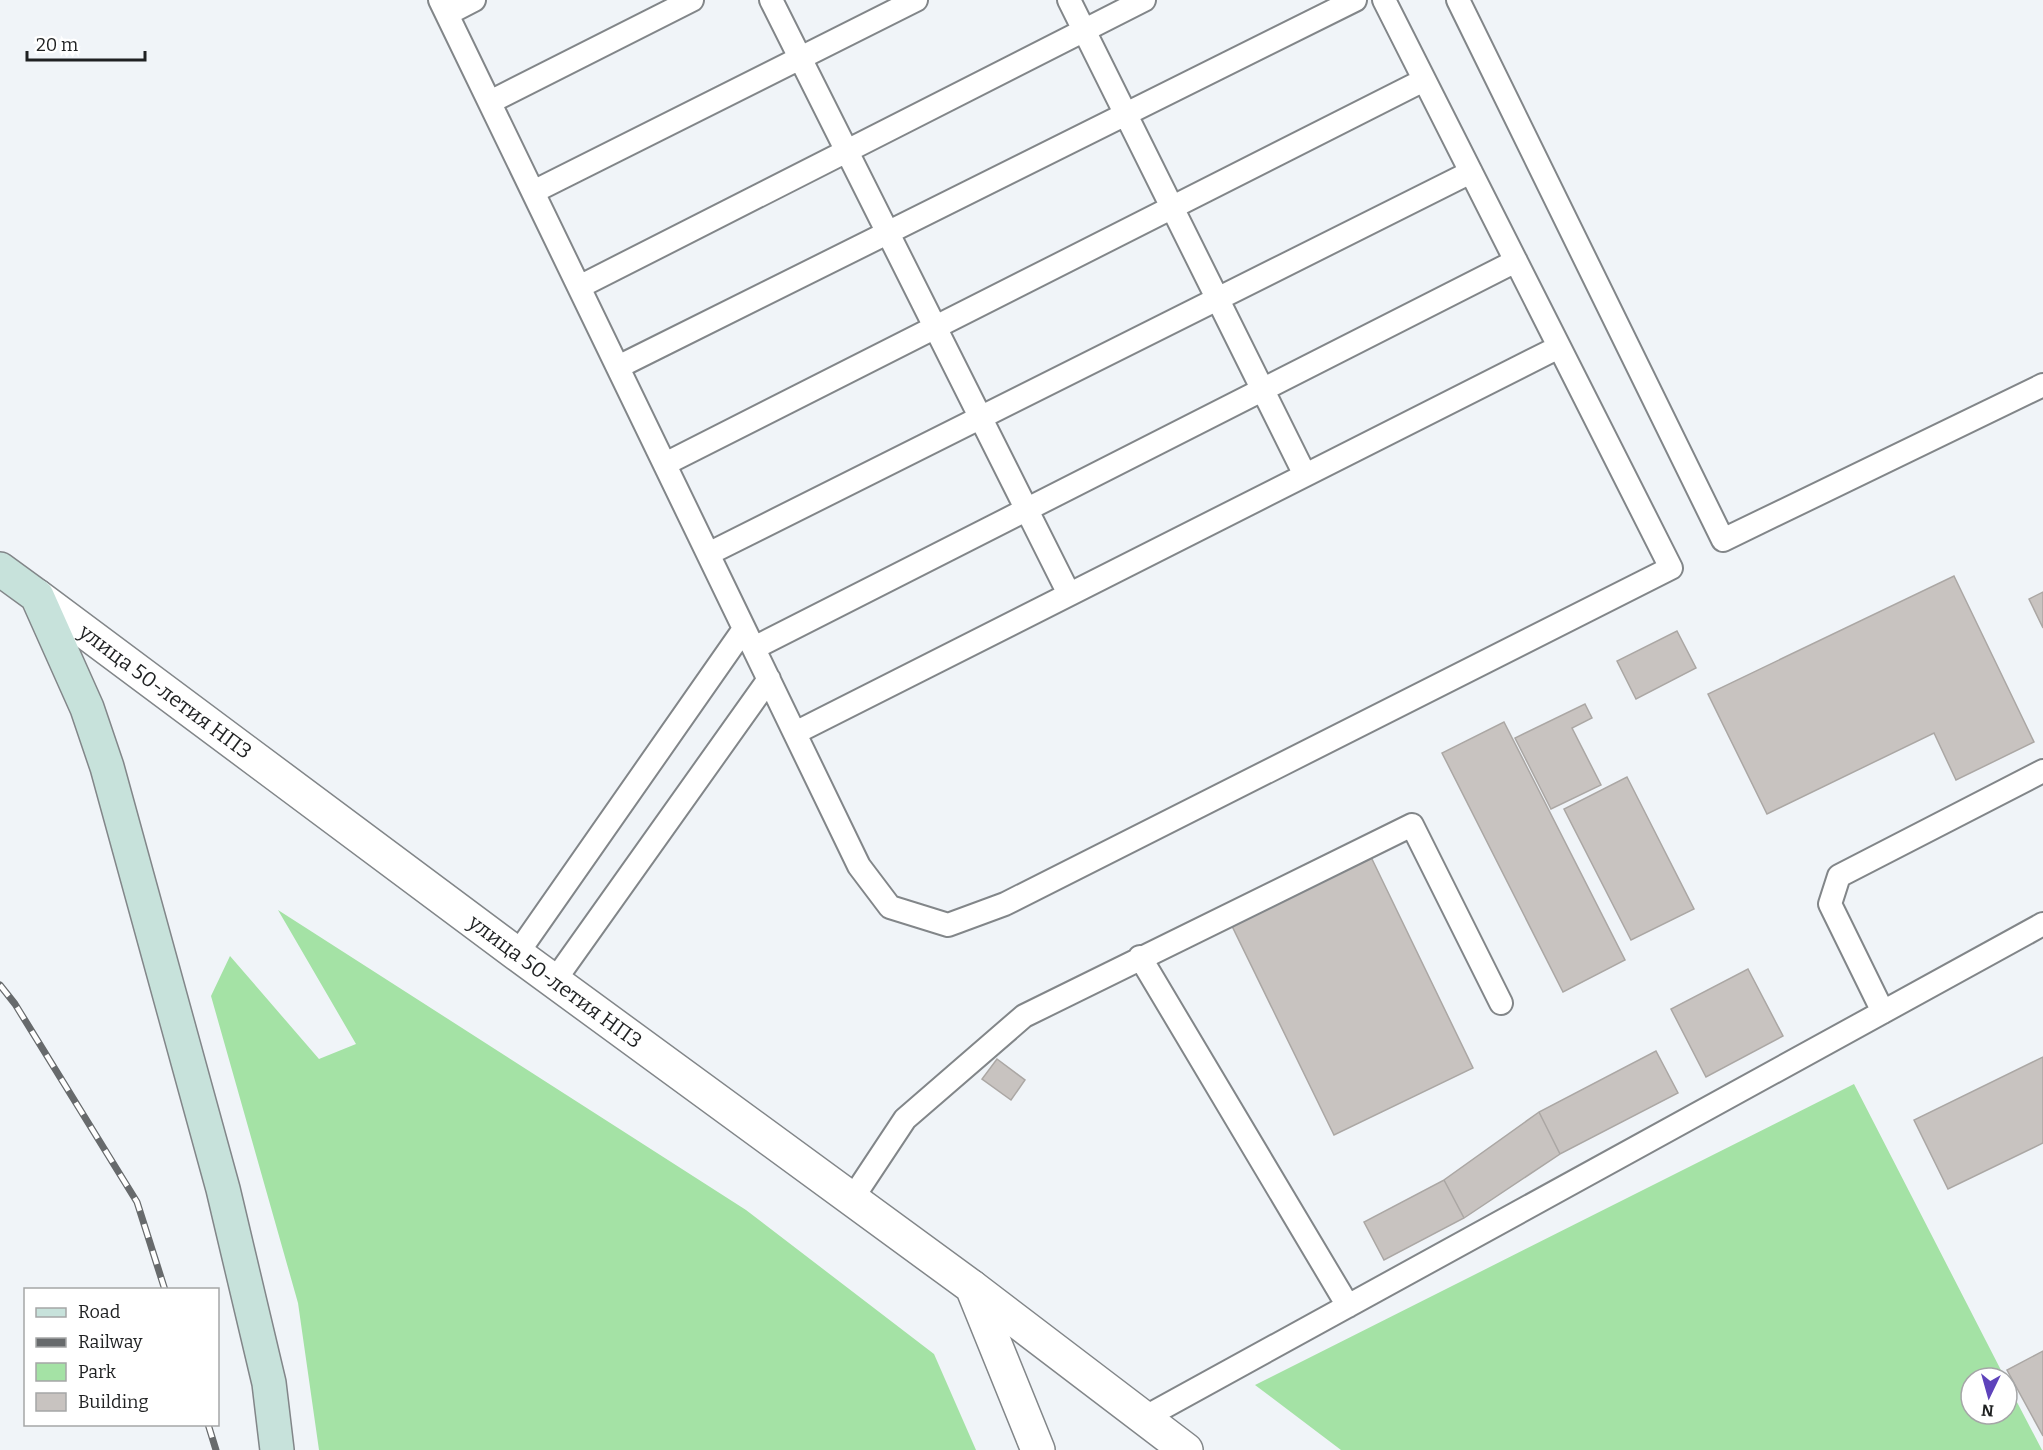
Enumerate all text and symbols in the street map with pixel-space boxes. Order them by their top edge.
scale bar [27,24,146,62]
text: 20 m [36,34,78,56]
street label: улица 50-летия НПЗ [73,618,257,765]
street label: улица 50-летия НПЗ [462,909,647,1054]
legend [24,1288,219,1426]
text: Road [78,1301,121,1323]
text: Railway [78,1331,143,1353]
text: Park [78,1361,117,1383]
north arrow [1959,1366,2019,1426]
text: Building [78,1391,149,1413]
text: N [1981,1400,1995,1420]

